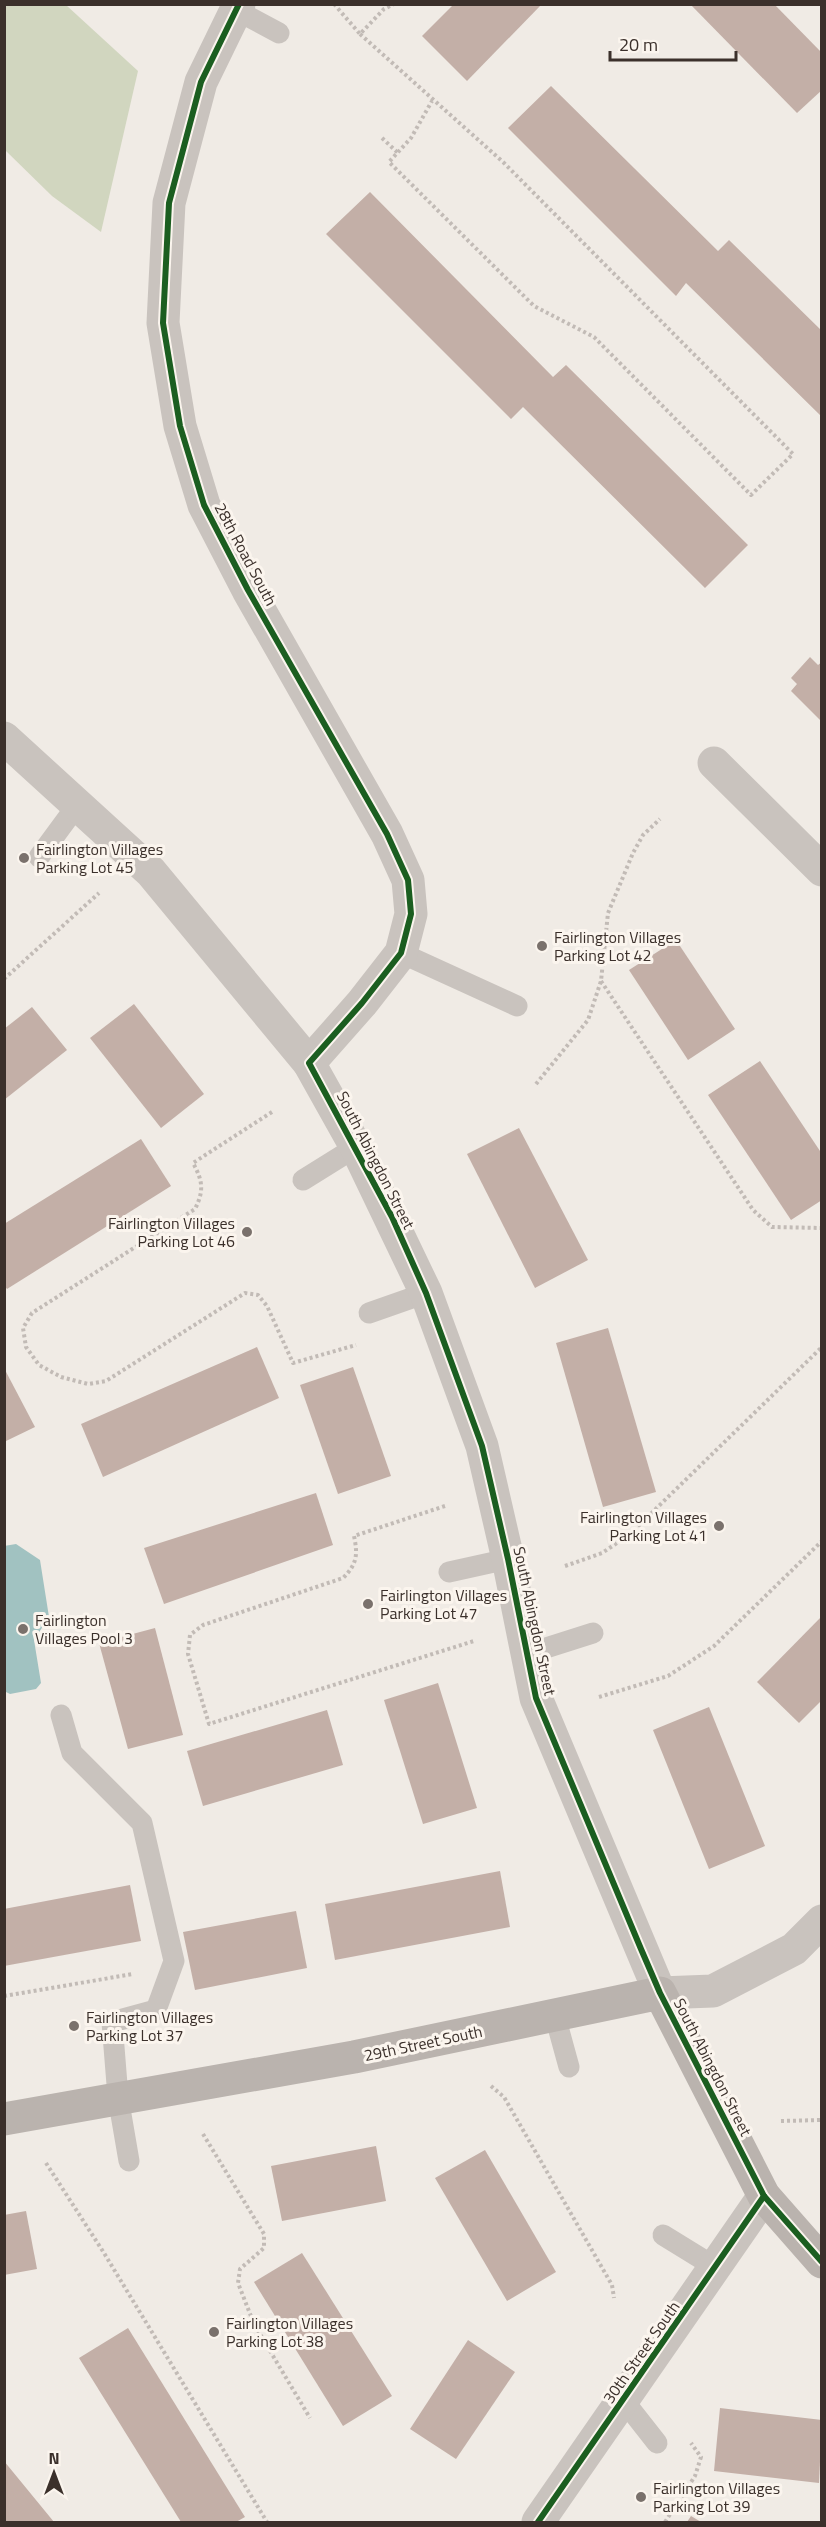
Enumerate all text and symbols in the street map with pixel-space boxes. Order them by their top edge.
scale bar [610,24,736,62]
text: 20 m [619,31,658,58]
street label: 28th Road South [209,498,283,610]
place label: Fairlington Villages Parking Lot 45 [36,837,163,879]
marker: Fairlington Villages Parking Lot 45 [17,851,31,865]
place label: Fairlington Villages Parking Lot 42 [554,925,681,967]
marker: Fairlington Villages Parking Lot 42 [535,939,549,953]
street label: South Abingdon Street [331,1087,421,1233]
place label: Fairlington Villages Parking Lot 46 [108,1211,235,1253]
marker: Fairlington Villages Parking Lot 46 [240,1225,254,1239]
place label: Fairlington Villages Parking Lot 41 [580,1505,707,1547]
marker: Fairlington Villages Parking Lot 41 [712,1519,726,1533]
street label: South Abingdon Street [507,1544,563,1698]
place label: Fairlington Villages Parking Lot 47 [380,1583,507,1625]
marker: Fairlington Villages Parking Lot 47 [361,1597,375,1611]
place label: Fairlington Villages Pool 3 [35,1608,133,1650]
marker: Fairlington Villages Pool 3 [16,1622,30,1636]
street label: South Abingdon Street [668,1994,758,2140]
place label: Fairlington Villages Parking Lot 37 [86,2005,213,2047]
marker: Fairlington Villages Parking Lot 37 [67,2019,81,2033]
street label: 29th Street South [362,2019,484,2067]
street label: 30th Street South [597,2296,685,2408]
place label: Fairlington Villages Parking Lot 38 [226,2311,353,2353]
marker: Fairlington Villages Parking Lot 38 [207,2325,221,2339]
north arrow [24,2443,84,2503]
text: N [48,2446,60,2470]
place label: Fairlington Villages Parking Lot 39 [653,2476,780,2518]
marker: Fairlington Villages Parking Lot 39 [634,2490,648,2504]

